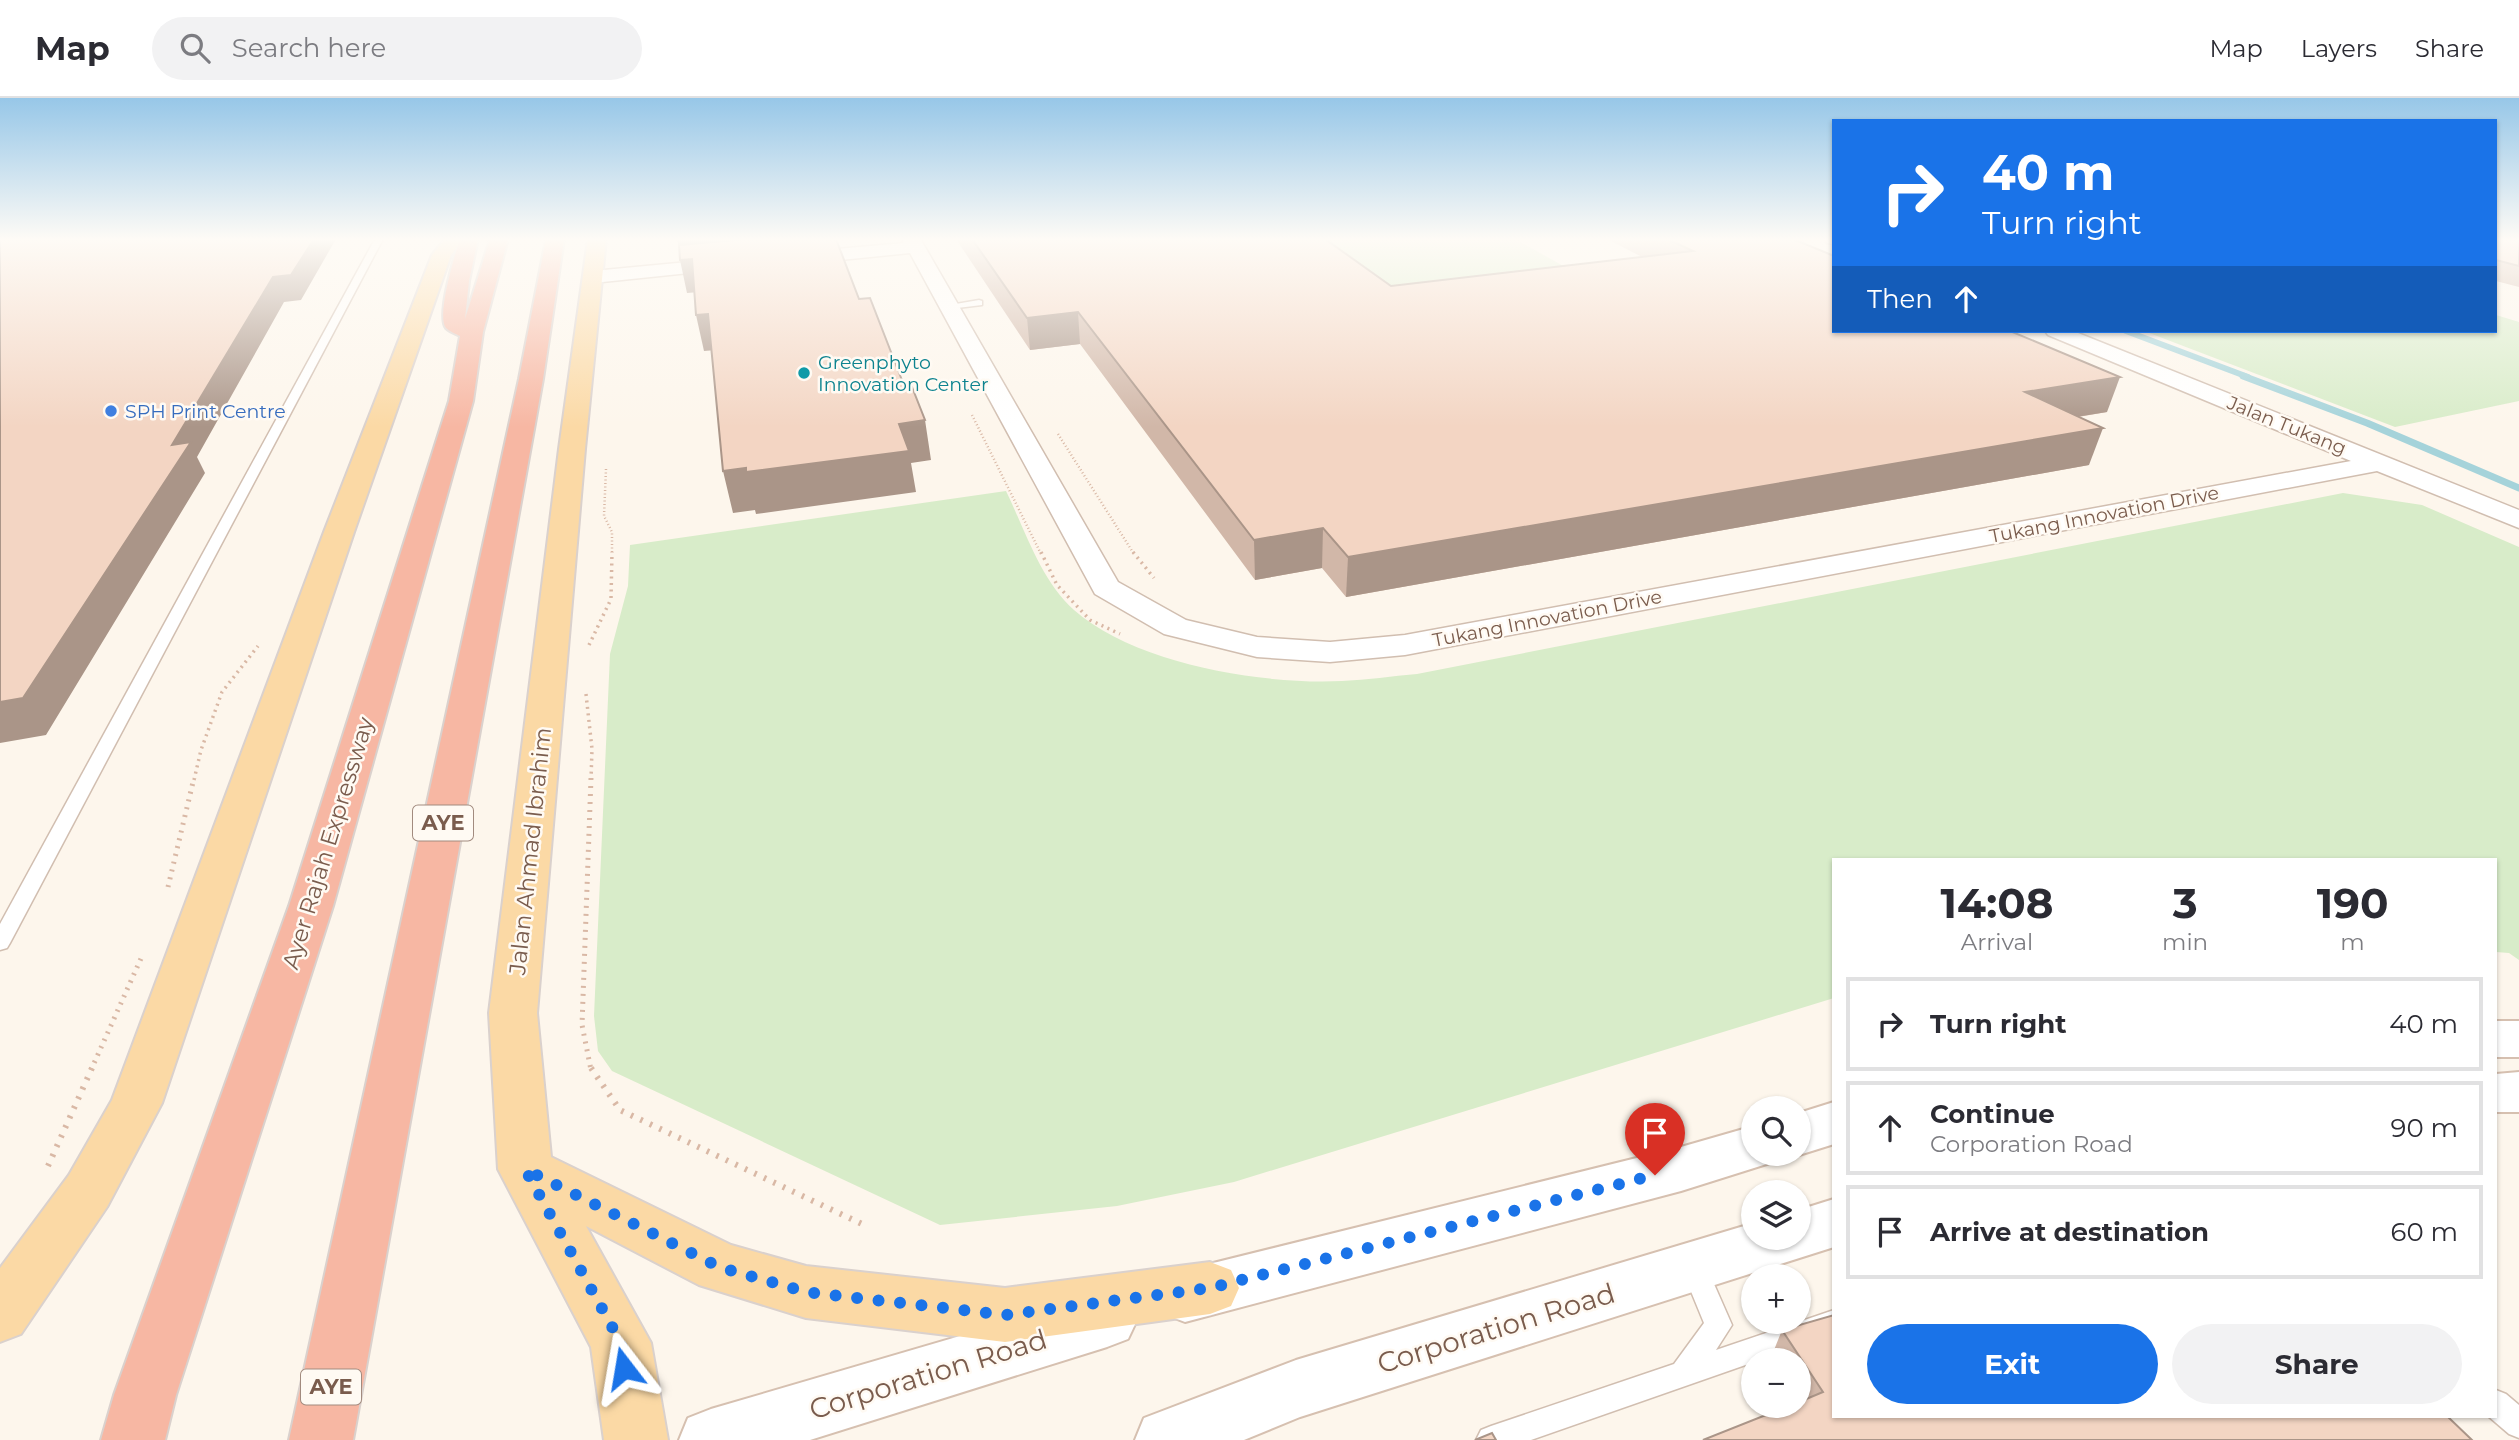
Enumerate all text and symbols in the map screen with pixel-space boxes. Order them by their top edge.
search box [152,17,642,80]
text: Map [35,28,110,68]
icon: search [176,29,214,67]
text: Search here [232,32,386,64]
text: Map [2209,34,2263,63]
text: Layers [2301,34,2377,63]
text: Share [2415,34,2484,63]
text: 40 m [1982,143,2114,202]
icon: right [1867,147,1958,238]
text: Turn right [1982,203,2142,242]
icon: ahead [1947,280,1985,318]
text: Then [1867,283,1933,315]
place label: Greenphyto Innovation Center [818,351,989,396]
marker: Greenphyto Innovation Center [796,365,812,381]
street label: Jalan Tukang [2223,391,2350,460]
place label: SPH Print Centre [125,400,286,423]
marker: SPH Print Centre [103,403,119,419]
street label: Tukang Innovation Drive [1987,481,2221,548]
street label: Tukang Innovation Drive [1430,585,1664,652]
street label: Ayer Rajah Expressway [276,713,380,972]
street label: Jalan Ahmad Ibrahim [503,726,557,977]
road number: AYE [413,806,473,840]
text: 14:08 [1941,877,2054,929]
text: 3 [2173,877,2198,929]
text: 190 [2317,877,2388,929]
text: Arrival [1961,928,2033,956]
text: min [2162,928,2208,956]
text: m [2340,928,2365,956]
icon: right [1871,1005,1909,1043]
text: Turn right [1930,1008,2066,1040]
text: 40 m [2389,1008,2458,1040]
map controls [1741,1096,1811,1418]
button: search [1741,1096,1811,1166]
text: Continue [1930,1098,2055,1130]
pin [1625,1103,1685,1175]
icon: ahead [1871,1109,1909,1147]
text: 90 m [2391,1112,2458,1144]
icon: arrive [1636,1114,1674,1152]
text: Corporation Road [1930,1130,2133,1158]
button: layers [1741,1180,1811,1250]
icon: arrive [1871,1213,1909,1251]
text: Arrive at destination [1930,1216,2209,1248]
text: 60 m [2391,1216,2458,1248]
button: + [1741,1264,1811,1334]
street label: Corporation Road [1373,1276,1619,1380]
street label: Corporation Road [805,1322,1051,1426]
button: Exit [1867,1324,2158,1404]
button: Share [2172,1324,2462,1404]
position arrow [587,1331,661,1405]
button: − [1741,1348,1811,1418]
road number: AYE [301,1370,361,1404]

